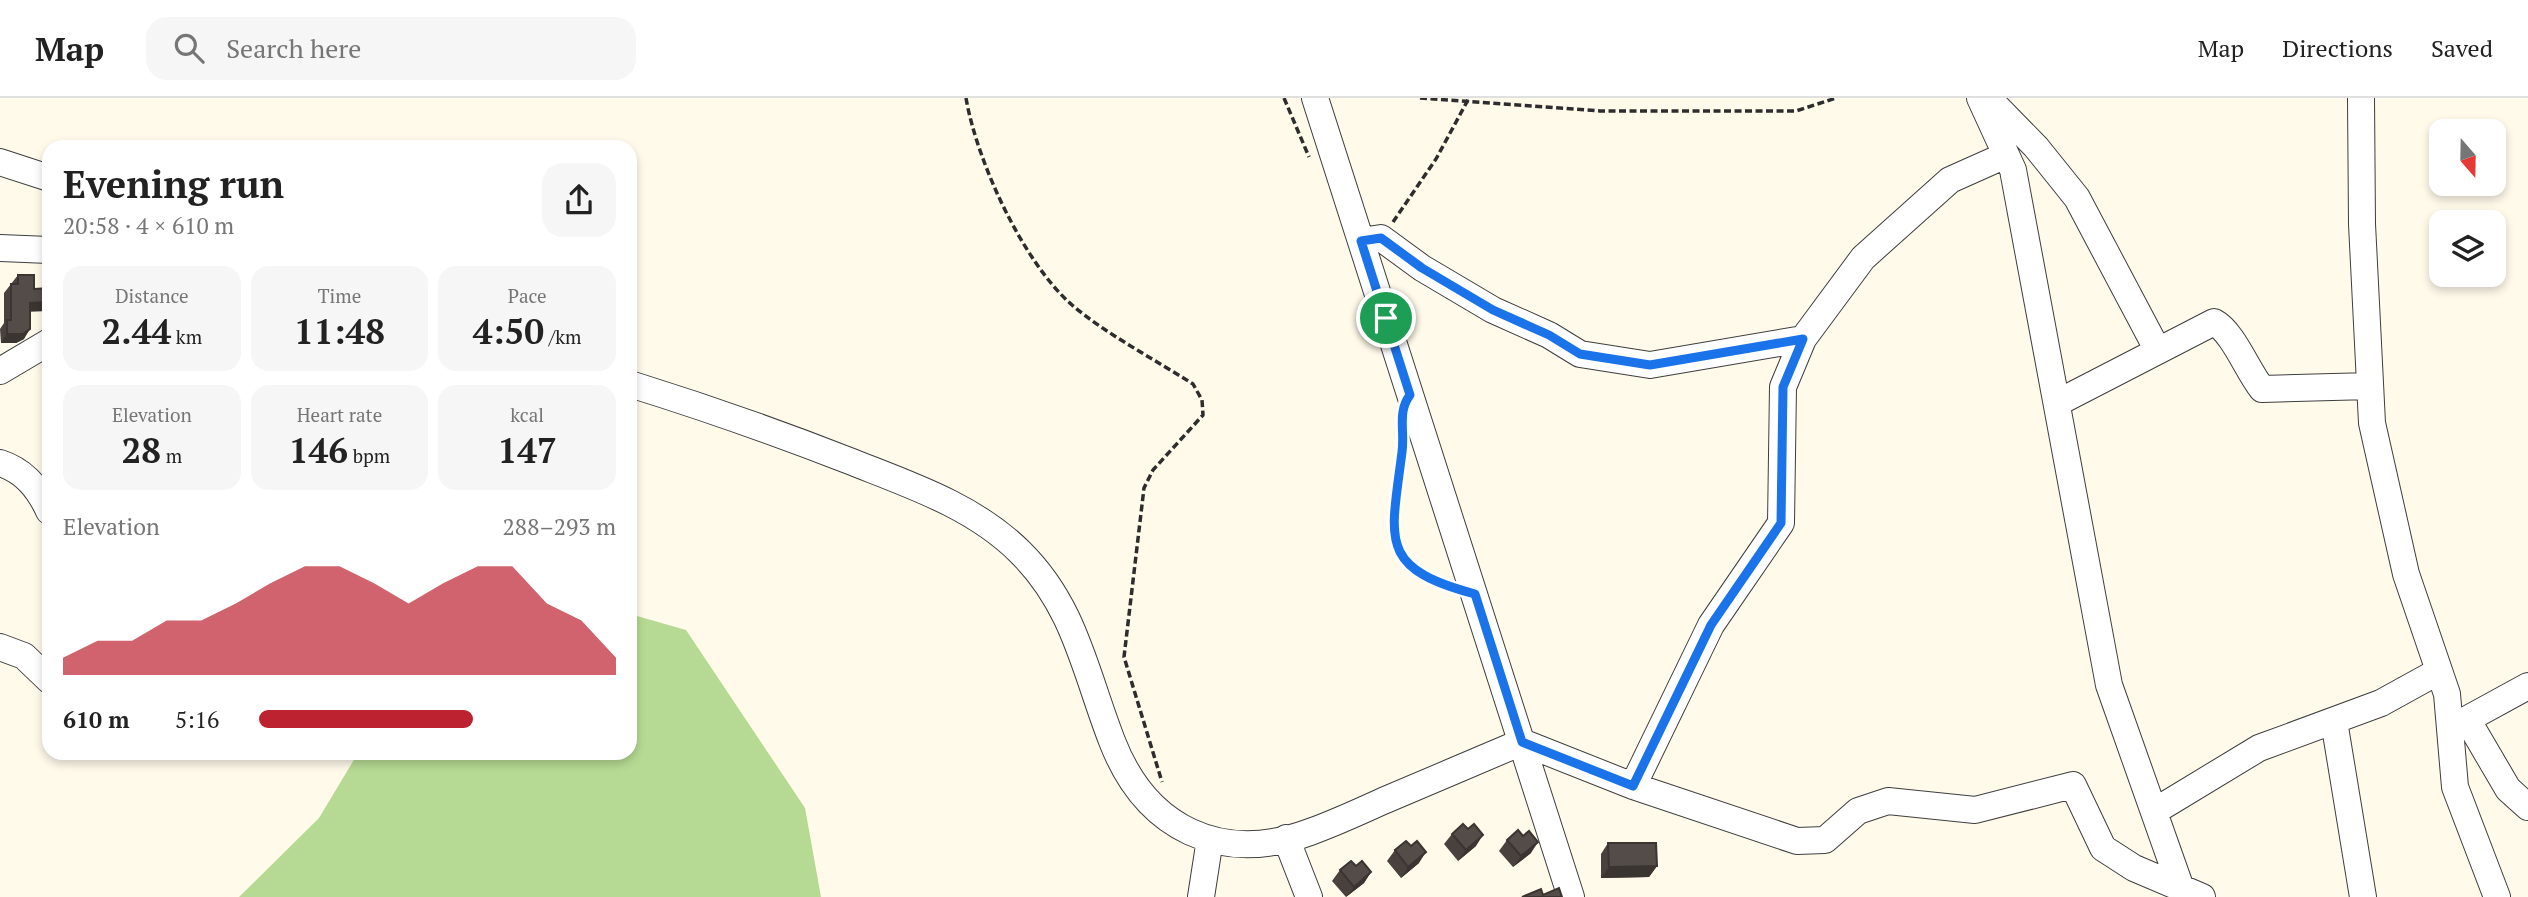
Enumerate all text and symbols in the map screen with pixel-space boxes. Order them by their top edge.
search box [146,17,636,80]
text: Map [35,27,104,70]
icon: search [170,29,208,67]
text: Search here [226,31,361,65]
text: Map [2198,32,2244,64]
text: Directions [2282,32,2393,64]
text: Saved [2431,32,2493,64]
north arrow [2429,119,2506,196]
map controls [2429,119,2506,287]
text: Evening run [63,159,284,209]
button: share [542,163,616,237]
text: 20:58 · 4 × 610 m [63,210,234,241]
button: layers [2429,210,2506,287]
text: Distance [115,283,189,308]
text: Time [318,283,361,308]
text: Pace [508,283,547,308]
pin [1356,288,1416,348]
icon: arrive [1367,299,1405,337]
text: 2.44 [102,308,171,354]
text: 11:48 [294,308,385,354]
text: 4:50 [473,308,544,354]
text: km [171,324,202,349]
text: /km [544,324,582,349]
text: Elevation [112,402,192,427]
text: Heart rate [297,402,382,427]
text: kcal [510,402,544,427]
text: 28 [122,427,161,473]
text: 146 [289,427,348,473]
text: 147 [498,427,557,473]
text: m [161,443,182,468]
text: bpm [348,443,390,468]
text: Elevation [63,511,160,542]
text: 288–293 m [503,511,616,542]
text: 610 m [63,704,129,735]
text: 5:16 [175,704,219,735]

